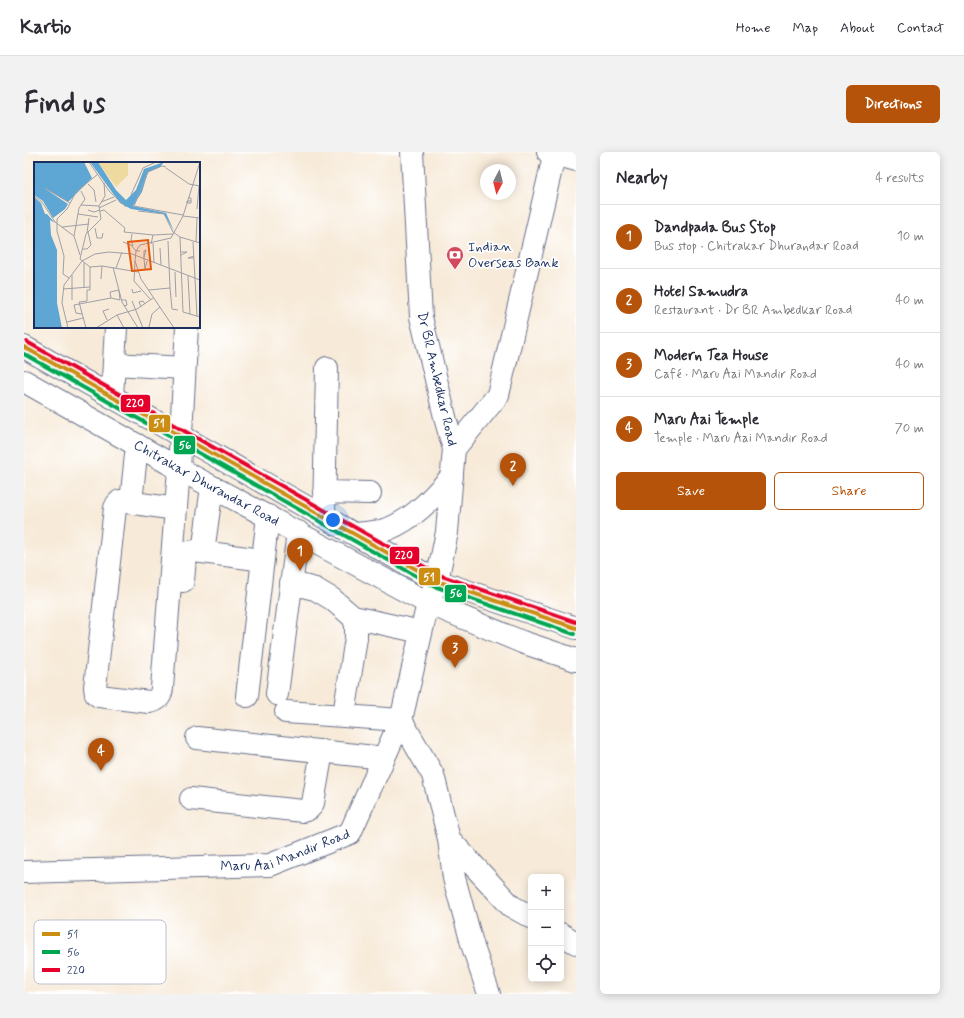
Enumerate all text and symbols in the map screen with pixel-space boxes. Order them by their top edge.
text: Kartio [20,15,71,40]
text: Home [736,19,770,37]
text: Map [792,19,818,37]
text: About [840,19,875,37]
text: Contact [897,19,944,37]
button: Directions [846,85,940,123]
text: Find us [24,86,105,123]
inset map [34,162,200,328]
north arrow [480,164,516,200]
text: Nearby [616,167,668,189]
text: 4 results [875,170,924,187]
text: Dandpada Bus Stop [654,218,776,238]
text: 1 [626,228,632,245]
text: 10 m [897,228,924,245]
place label: Indian Overseas Bank [468,238,559,272]
text: Bus stop · Chitrakar Dhurandar Road [654,238,859,255]
bank icon: Indian Overseas Bank [445,245,465,270]
text: Hotel Samudra [654,282,748,302]
text: 2 [626,292,632,309]
text: 40 m [895,292,924,309]
text: Restaurant · Dr BR Ambedkar Road [654,302,852,319]
street label: Dr BR Ambedkar Road [413,310,461,448]
text: Modern Tea House [654,346,769,366]
text: 3 [626,356,632,373]
text: 40 m [895,356,924,373]
text: Café · Maru Aai Mandir Road [654,366,817,383]
line badge: 220 [120,394,151,413]
text: 220 [126,397,144,411]
text: Maru Aai Temple [654,410,759,430]
line badge: 51 [148,414,171,433]
text: 51 [153,417,165,431]
text: 4 [625,420,633,437]
text: 70 m [895,420,924,437]
text: Temple · Maru Aai Mandir Road [654,430,828,447]
line badge: 56 [173,435,196,455]
street label: Chitrakar Dhurandar Road [130,436,282,530]
text: 56 [179,439,191,453]
pin: 2 [500,453,526,486]
button: Save [616,472,766,510]
button: Share [774,472,924,510]
your location [323,510,343,530]
pin: 1 [287,538,313,571]
line badge: 220 [389,546,420,565]
text: 220 [395,549,413,563]
line badge: 51 [418,567,441,586]
text: 51 [423,571,435,585]
line badge: 56 [444,584,467,603]
text: 56 [450,587,462,601]
pin: 3 [442,635,468,668]
pin: 4 [88,738,114,771]
street label: Maru Aai Mandir Road [220,825,353,875]
map controls [528,874,564,982]
button: + [528,874,564,910]
button: − [528,910,564,946]
legend [34,920,166,984]
text: 51 [67,928,78,942]
text: 56 [67,946,80,960]
button: locate [528,946,564,982]
text: 220 [67,964,85,978]

